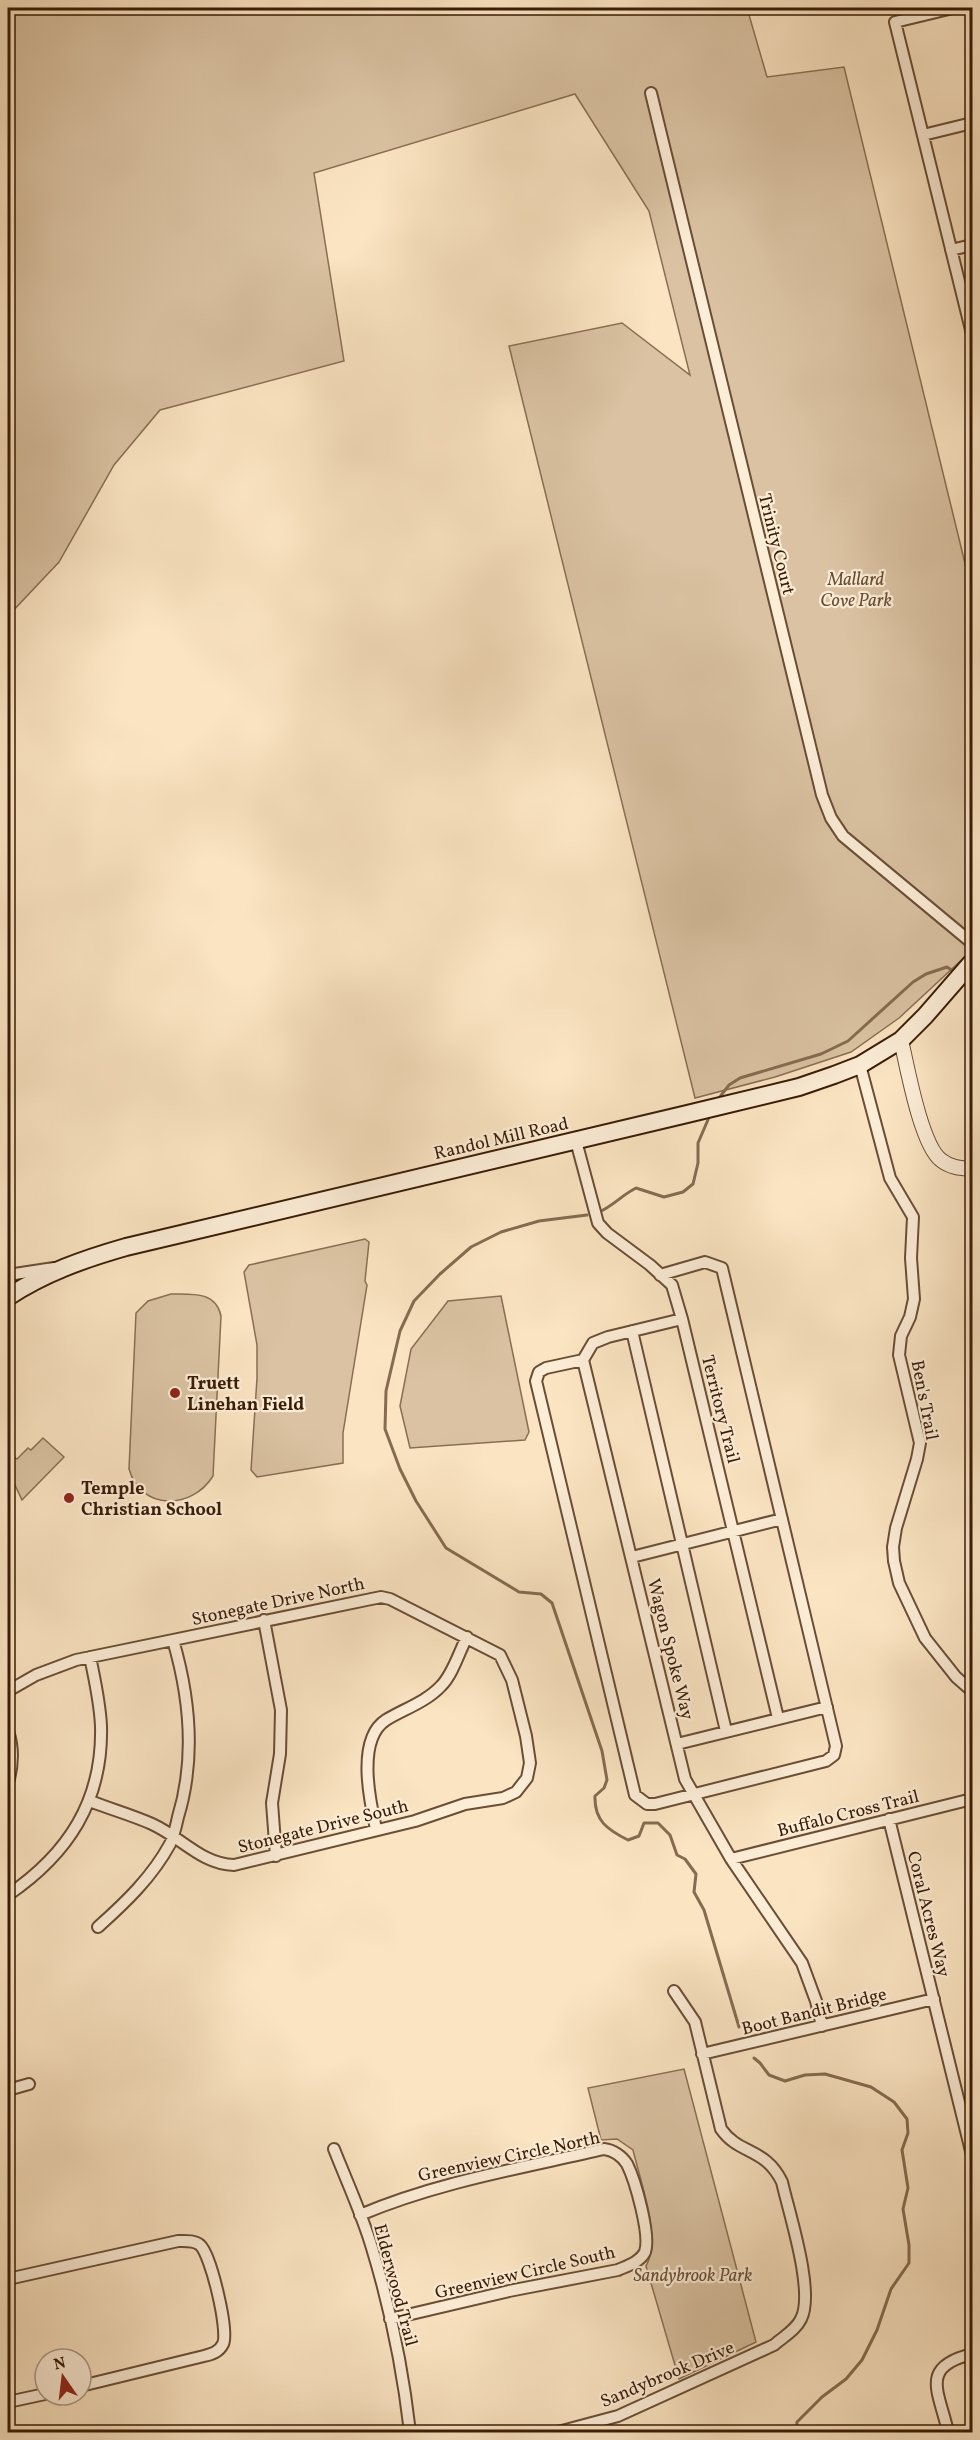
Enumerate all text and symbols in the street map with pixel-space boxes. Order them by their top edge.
street label: Trinity Court [751,491,800,598]
park label: Mallard Cove Park [820,568,892,614]
street label: Randol Mill Road [431,1112,571,1167]
street label: Territory Trail [694,1353,745,1466]
street label: Ben's Trail [904,1358,944,1442]
place label: Truett Linehan Field [187,1372,304,1418]
marker: Truett Linehan Field [168,1386,182,1400]
place label: Temple Christian School [81,1477,222,1523]
marker: Temple Christian School [62,1491,76,1505]
street label: Stonegate Drive North [190,1572,367,1633]
street label: Wagon Spoke Way [640,1576,699,1723]
street label: Buffalo Cross Trail [775,1785,922,1844]
street label: Stonegate Drive South [235,1794,412,1861]
street label: Coral Acres Way [900,1849,955,1980]
street label: Boot Bandit Bridge [739,1982,890,2043]
street label: Greenview Circle North [416,2126,603,2189]
street label: Elderwood Trail [366,2221,423,2349]
street label: Greenview Circle South [433,2240,618,2306]
park label: Sandybrook Park [634,2264,752,2289]
street label: Sandybrook Drive [597,2336,738,2415]
north arrow [33,2347,93,2407]
text: N [52,2352,69,2376]

